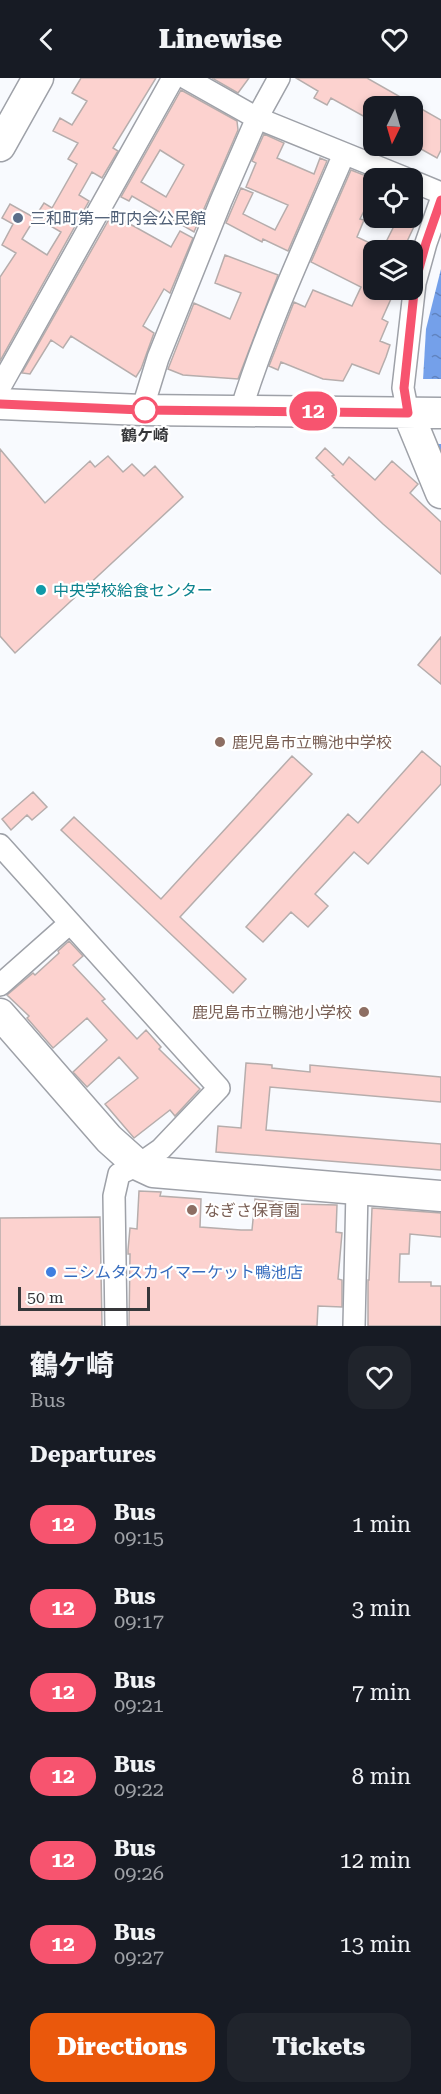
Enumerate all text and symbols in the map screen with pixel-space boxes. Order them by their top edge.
icon: back [30,23,63,56]
text: Linewise [159,23,282,55]
icon: heart [378,23,411,56]
north arrow [363,96,423,156]
map controls [363,96,423,300]
button: locate [363,168,423,228]
place label: 三和町第一町内会公民館 [30,209,206,228]
marker: 三和町第一町内会公民館 [11,211,25,225]
button: layers [363,240,423,300]
line badge: 12 [286,392,340,430]
marker: 鶴ケ崎 [132,397,158,423]
text: 12 [301,399,325,423]
place label: 鶴ケ崎 [121,426,169,445]
place label: 中央学校給食センター [53,581,213,600]
marker: 中央学校給食センター [34,583,48,597]
place label: 鹿児島市立鴨池中学校 [232,733,392,752]
marker: 鹿児島市立鴨池中学校 [213,735,227,749]
place label: 鹿児島市立鴨池小学校 [192,1003,352,1022]
marker: 鹿児島市立鴨池小学校 [357,1005,371,1019]
place label: なぎさ保育園 [204,1201,300,1220]
marker: なぎさ保育園 [185,1203,199,1217]
place label: ニシムタスカイマーケット鴨池店 [63,1263,303,1282]
marker: ニシムタスカイマーケット鴨池店 [44,1265,58,1279]
scale bar [18,1284,150,1312]
text: 50 m [27,1288,64,1307]
button: heart [348,1346,411,1409]
text: 鶴ケ崎 [30,1349,114,1382]
text: Bus [30,1388,65,1412]
text: Departures [30,1442,156,1467]
text: Bus [114,1500,156,1525]
text: 12 [51,1512,75,1536]
text: 1 min [352,1512,411,1537]
text: 09:15 [114,1525,164,1549]
text: Bus [114,1584,156,1609]
text: 12 [51,1596,75,1620]
text: 3 min [352,1596,411,1621]
text: 09:17 [114,1609,164,1633]
text: Bus [114,1668,156,1693]
text: 12 [51,1680,75,1704]
text: 7 min [352,1680,411,1705]
text: 09:21 [114,1693,164,1717]
text: Bus [114,1752,156,1777]
text: 12 [51,1764,75,1788]
text: 8 min [352,1764,411,1789]
text: 09:22 [114,1777,164,1801]
text: Bus [114,1836,156,1861]
text: 12 [51,1848,75,1872]
text: 12 min [340,1848,411,1873]
text: 09:26 [114,1861,164,1885]
text: Bus [114,1920,156,1945]
text: 12 [51,1932,75,1956]
text: 13 min [340,1932,411,1957]
text: 09:27 [114,1945,164,1969]
button: Directions [30,2013,215,2082]
button: Tickets [227,2013,411,2082]

